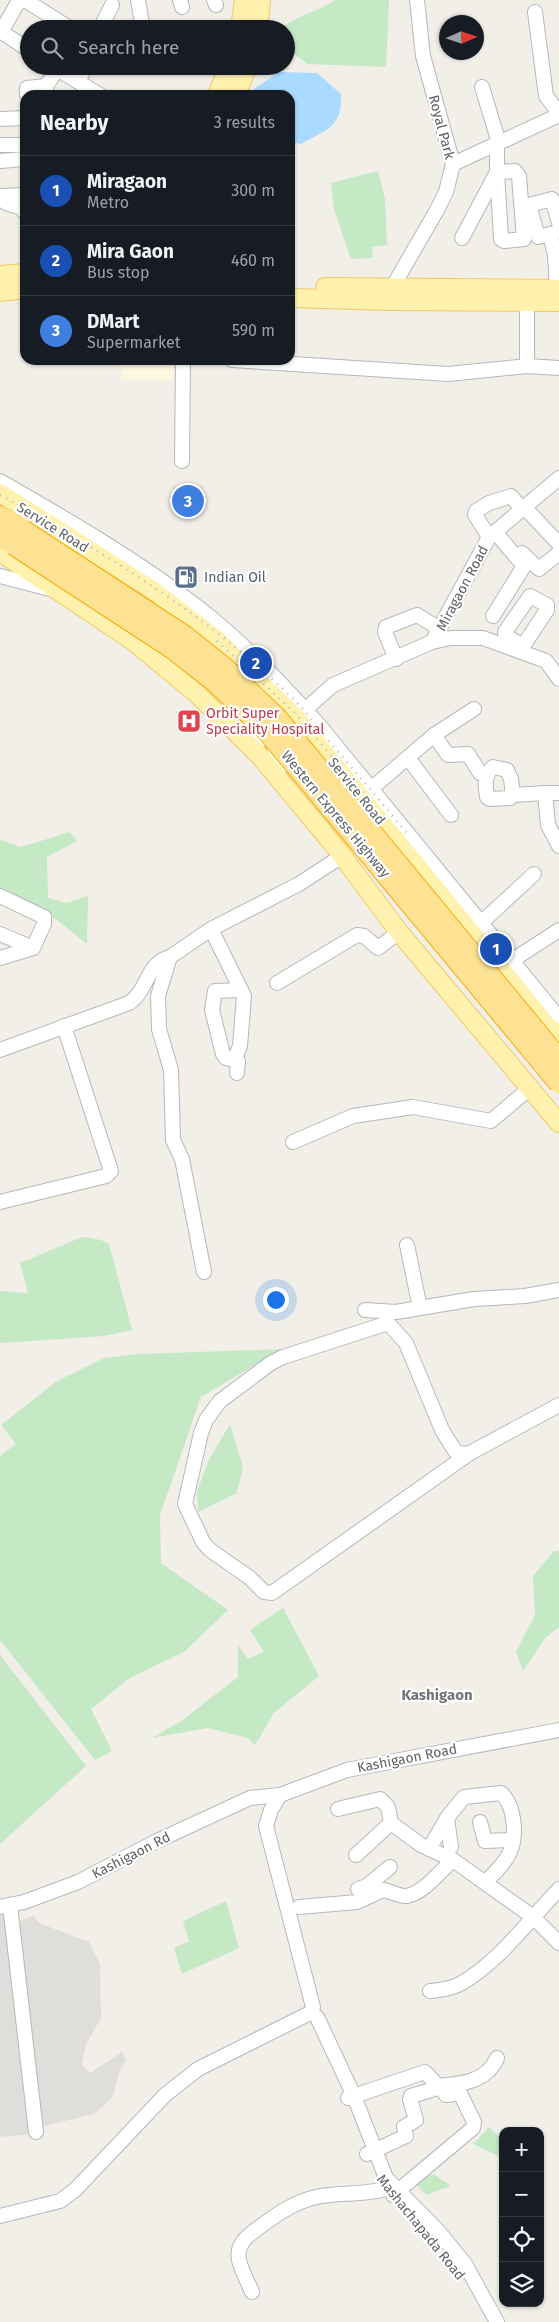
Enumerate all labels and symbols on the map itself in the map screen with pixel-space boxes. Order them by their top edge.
north arrow [439,15,484,60]
street label: Royal Park [425,93,458,162]
pin: 3 [172,482,204,520]
street label: Service Road [14,499,92,556]
street label: Miragaon Road [433,543,492,634]
fuel station icon: Indian Oil [173,564,199,590]
place label: Indian Oil [204,569,266,586]
pin: 2 [240,644,272,682]
place label: Orbit Super Speciality Hospital [206,705,324,738]
hospital icon: Orbit Super Speciality Hospital [176,708,202,734]
street label: Western Express Highway [278,747,394,881]
street label: Service Road [324,754,389,828]
pin: 1 [480,930,512,968]
your location [263,1287,289,1313]
district label: Kashigaon [401,1686,473,1704]
street label: Kashigaon Road [356,1740,458,1777]
street label: Kashigaon Rd [89,1828,173,1882]
street label: Mashachapada Road [373,2171,468,2284]

